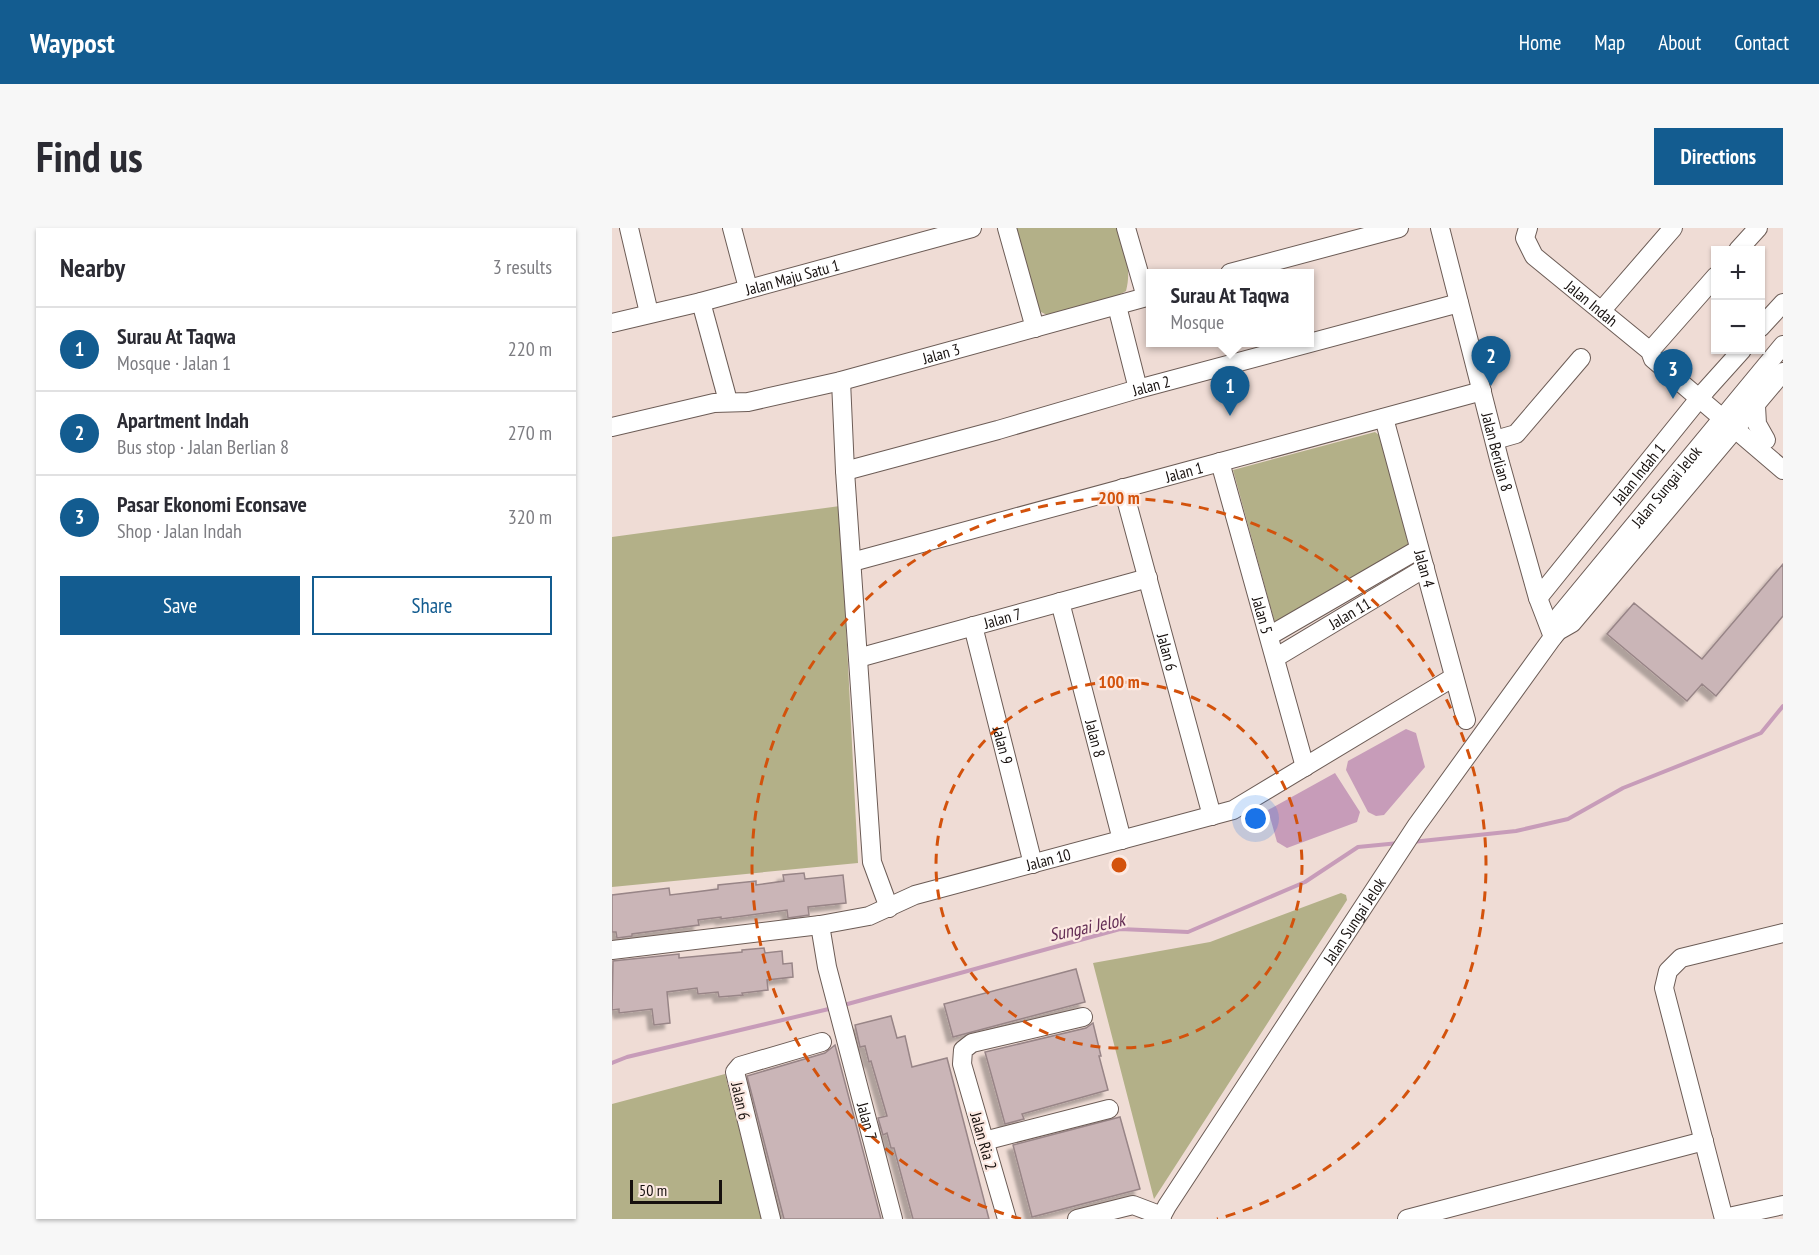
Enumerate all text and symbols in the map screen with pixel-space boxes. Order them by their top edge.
text: Waypost [30,24,115,61]
text: Home [1519,29,1561,56]
text: Map [1594,29,1625,56]
text: About [1658,29,1701,56]
text: Contact [1734,29,1789,56]
button: Directions [1654,128,1783,185]
text: Find us [36,129,143,184]
map controls [1711,246,1765,354]
button: + [1711,246,1765,300]
text: Nearby [60,251,125,284]
text: 3 results [493,254,552,280]
street label: Jalan Maju Satu 1 [742,255,841,300]
popup [1146,269,1314,347]
street label: Jalan Indah [1560,275,1622,331]
text: Surau At Taqwa [1171,281,1289,309]
button: − [1711,300,1765,354]
text: Mosque [1171,309,1224,335]
text: Surau At Taqwa [117,322,236,350]
text: 1 [75,336,84,362]
text: 220 m [508,336,552,362]
pin: 2 [1472,336,1510,386]
street label: Jalan 3 [919,339,962,368]
text: Mosque · Jalan 1 [117,350,231,376]
pin: 3 [1654,350,1692,399]
pin: 1 [1210,366,1250,416]
street label: Jalan 2 [1129,371,1172,400]
text: Apartment Indah [117,406,249,434]
street label: Jalan Berlian 8 [1477,409,1517,493]
text: 2 [75,420,84,446]
text: 270 m [508,420,552,446]
text: Bus stop · Jalan Berlian 8 [117,434,289,460]
street label: Jalan Indah 1 [1607,439,1669,509]
street label: Jalan Sungai Jelok [1626,441,1706,532]
street label: Jalan 1 [1162,457,1205,487]
text: 200 m [1098,486,1140,509]
text: Pasar Ekonomi Econsave [117,490,307,518]
text: 3 [75,504,84,530]
text: 320 m [508,504,552,530]
text: Shop · Jalan Indah [117,518,242,544]
street label: Jalan 4 [1410,547,1440,590]
button: Save [60,576,300,635]
button: Share [312,576,552,635]
street label: Jalan 5 [1248,593,1277,636]
street label: Jalan 11 [1324,593,1374,634]
street label: Jalan 7 [981,603,1024,633]
street label: Jalan 6 [1153,630,1182,673]
text: 100 m [1098,670,1140,693]
street label: Jalan 8 [1081,717,1110,759]
street label: Jalan 9 [988,723,1017,766]
your location [1241,804,1270,833]
street label: Jalan 10 [1023,844,1073,875]
centre of rings [1109,855,1129,875]
street label: Jalan Sungai Jelok [1318,873,1390,969]
water label: Sungai Jelok [1047,907,1129,946]
street label: Jalan 6 [727,1079,755,1122]
street label: Jalan 7 [853,1099,882,1142]
street label: Jalan Ria 2 [966,1109,1002,1172]
scale bar [630,1177,722,1204]
text: 50 m [639,1180,667,1200]

